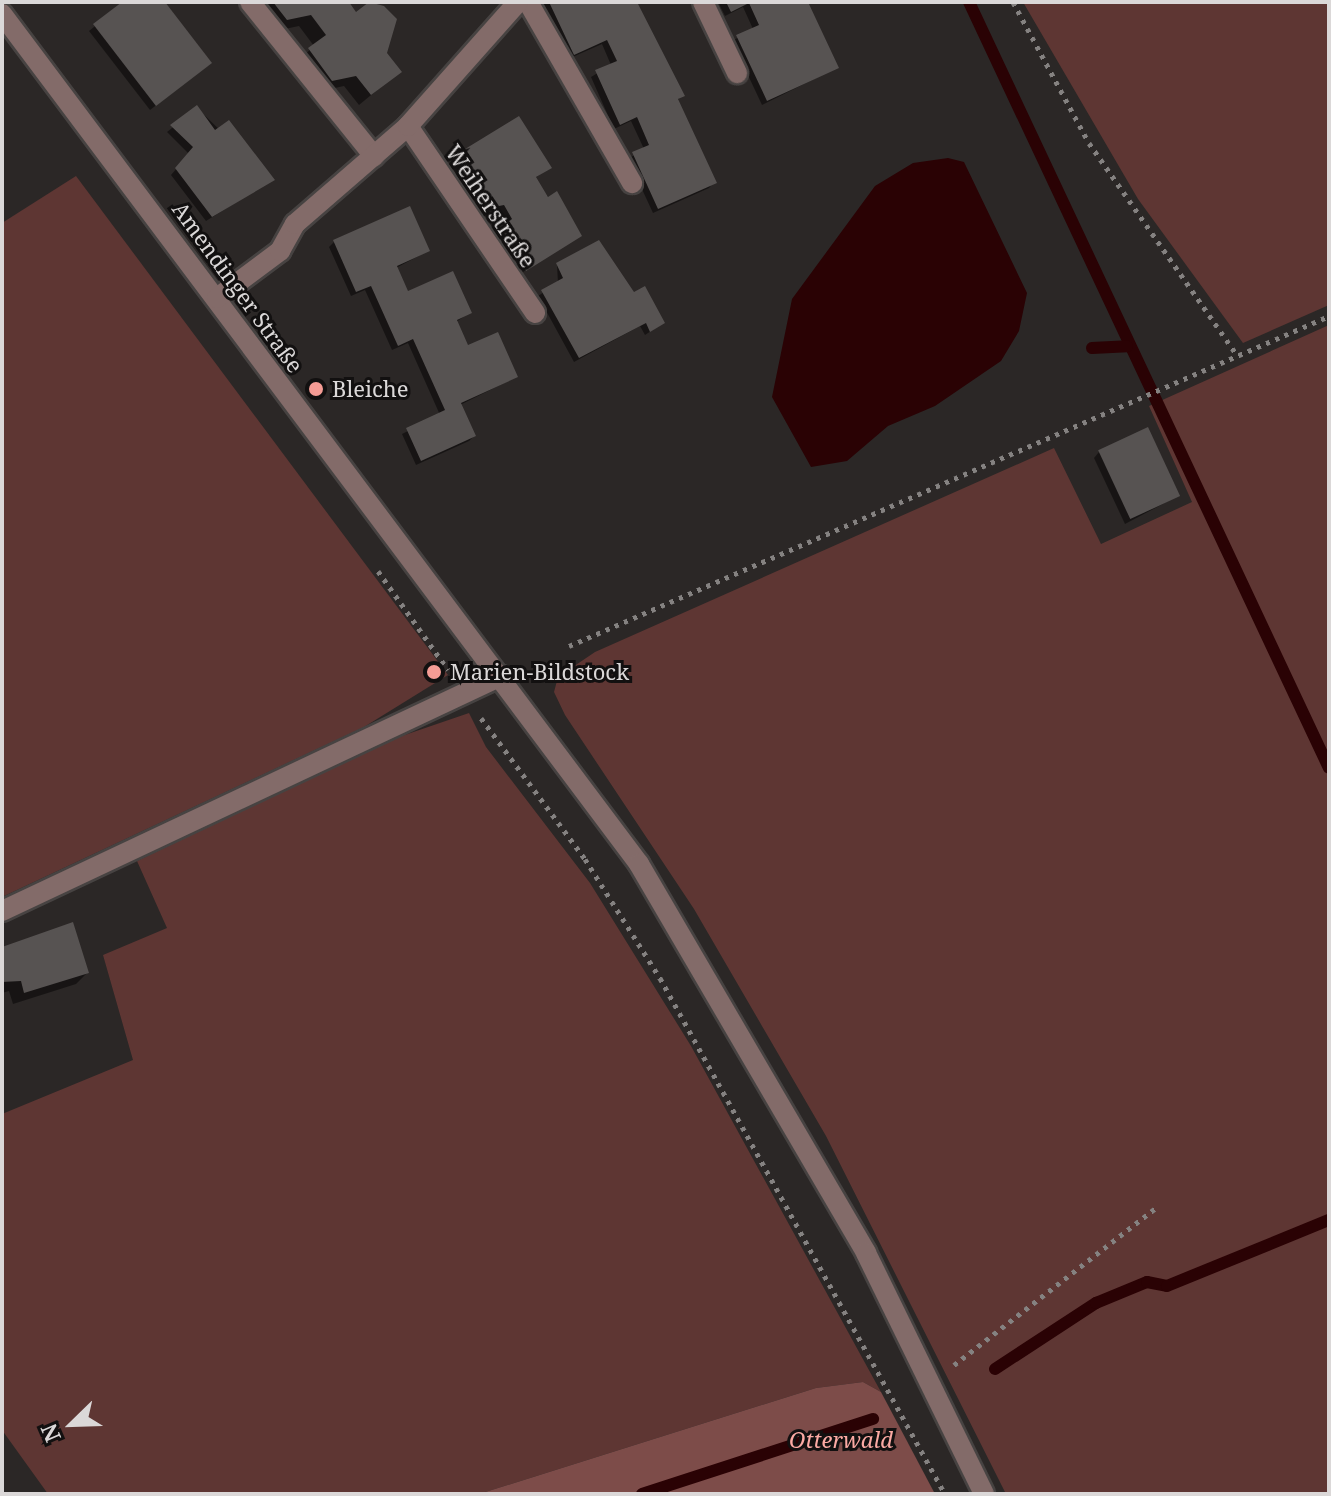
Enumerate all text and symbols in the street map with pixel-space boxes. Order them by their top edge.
street label: Weiherstraße [440,140,542,272]
street label: Amendinger Straße [167,196,309,378]
place label: Bleiche [332,376,409,402]
marker: Bleiche [307,380,325,398]
place label: Marien-Bildstock [450,659,629,685]
marker: Marien-Bildstock [425,663,443,681]
north arrow [32,1384,112,1464]
text: N [33,1420,67,1447]
park label: Otterwald [789,1427,893,1453]

